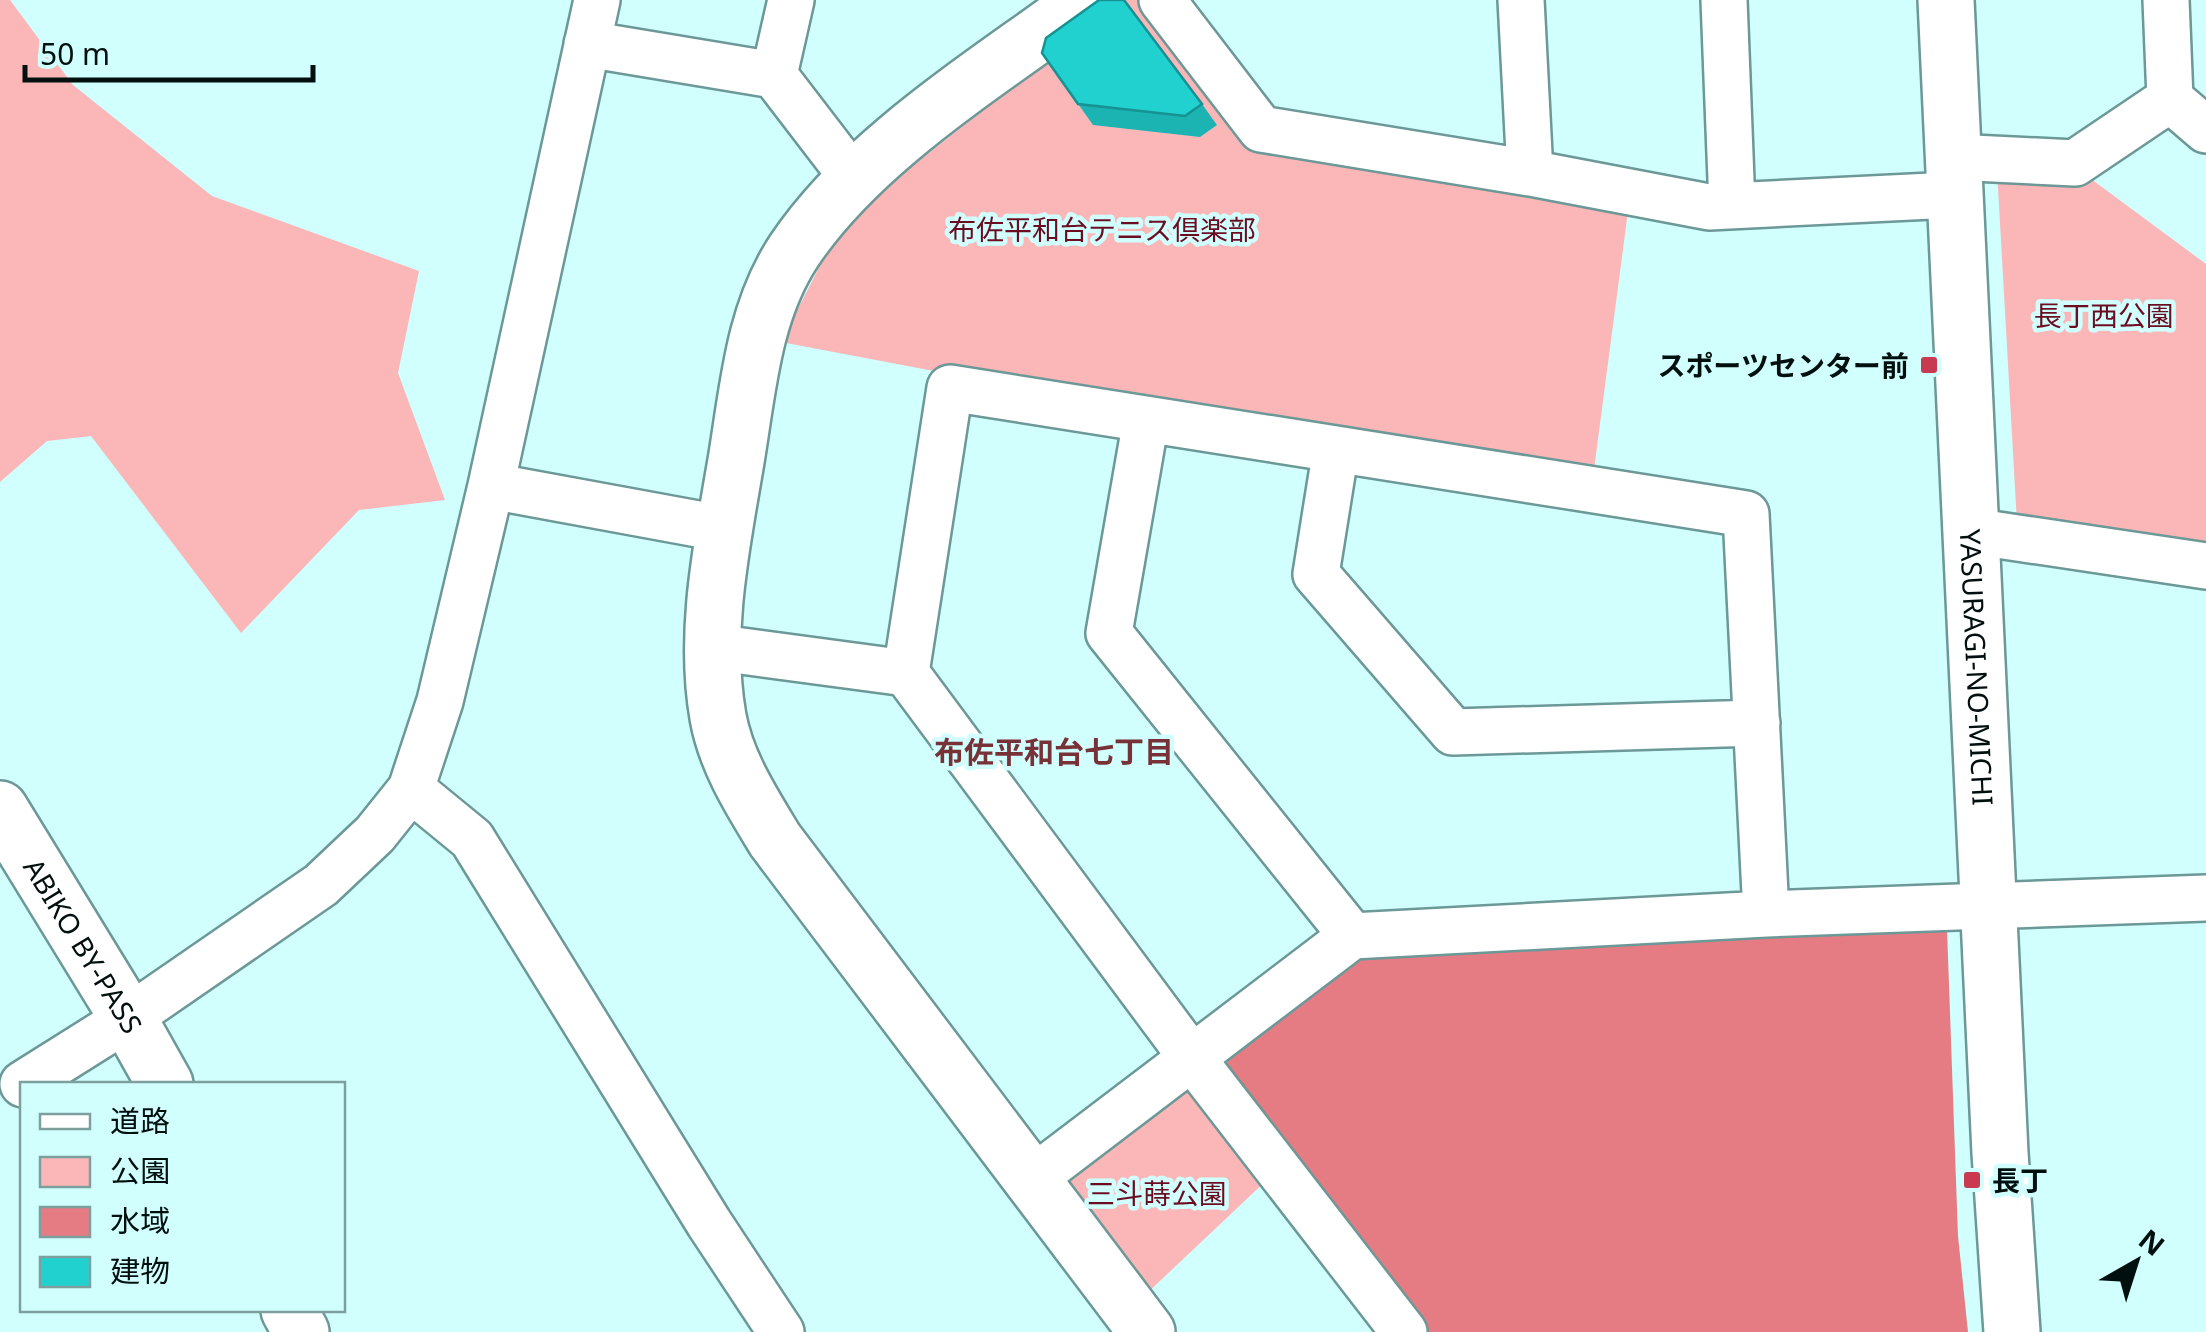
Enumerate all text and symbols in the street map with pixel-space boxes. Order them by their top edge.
scale bar [25,20,312,82]
text: 50 m [40,33,110,74]
park label: 布佐平和台テニス倶楽部 [948,210,1256,248]
park label: 長丁西公園 [2034,296,2174,334]
place label: スポーツセンター前 [1658,346,1909,384]
marker: スポーツセンター前 [1918,354,1940,376]
street label: YASURAGI-NO-MICHI [1952,528,2003,806]
district label: 布佐平和台七丁目 [934,731,1174,772]
street label: ABIKO BY-PASS [15,851,152,1040]
legend [20,1082,345,1312]
text: 道路 [110,1100,170,1141]
text: 公園 [110,1150,170,1191]
place label: 長丁 [1992,1161,2048,1199]
marker: 長丁 [1961,1169,1983,1191]
park label: 三斗蒔公園 [1087,1174,1227,1212]
text: 水域 [110,1200,170,1241]
north arrow [2086,1212,2186,1312]
text: N [2132,1220,2173,1264]
text: 建物 [110,1250,170,1291]

